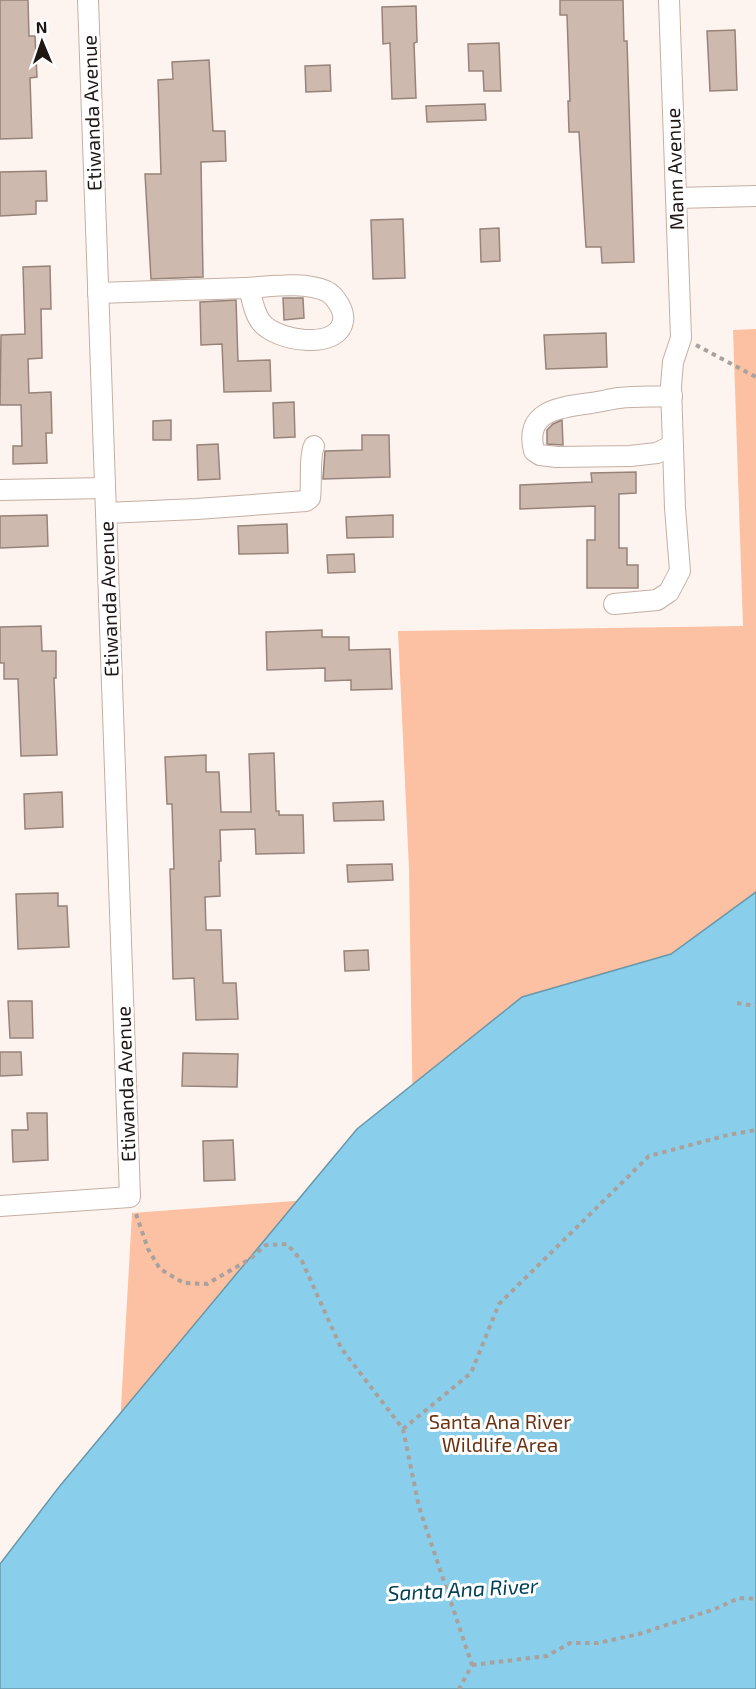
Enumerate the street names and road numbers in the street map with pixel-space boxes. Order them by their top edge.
street label: Etiwanda Avenue [76,35,106,192]
street label: Mann Avenue [660,107,688,231]
street label: Etiwanda Avenue [93,521,123,678]
street label: Etiwanda Avenue [110,1006,140,1163]

